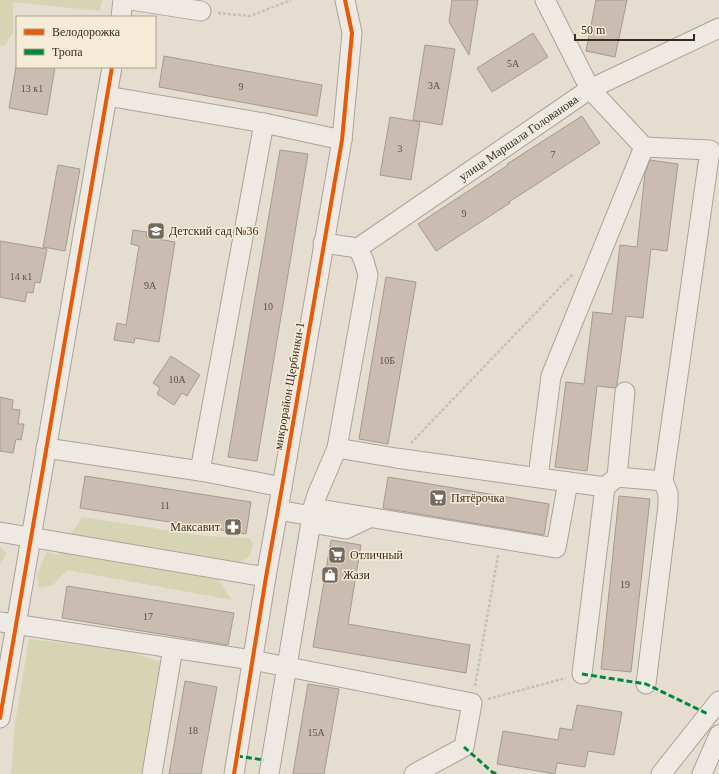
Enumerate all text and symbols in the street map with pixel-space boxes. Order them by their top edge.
legend [16,16,156,68]
scale bar [575,16,694,42]
text: 50 m [581,23,606,37]
text: Велодорожка [52,25,121,39]
text: Тропа [52,45,83,59]
house number: 5А [507,58,520,69]
house number: 3А [428,80,441,91]
house number: 9 [239,81,244,92]
house number: 13 к1 [21,83,43,94]
street label: улица Маршала Голованова [456,92,581,184]
house number: 3 [398,143,403,154]
house number: 7 [551,149,556,160]
house number: 9 [462,208,467,219]
school or university icon: Детский сад №36 [146,221,166,241]
place label: Детский сад №36 [169,224,258,238]
house number: 14 к1 [10,271,32,282]
house number: 9А [144,280,157,291]
house number: 10 [263,301,273,312]
street label: микрорайон Щербинки-1 [271,321,307,451]
house number: 10Б [379,355,395,366]
house number: 10А [168,374,186,385]
supermarket icon: Пятёрочка [428,488,448,508]
place label: Пятёрочка [451,491,505,505]
house number: 11 [160,500,170,511]
pharmacy icon: Максавит [223,517,243,537]
place label: Максавит [170,520,221,534]
supermarket icon: Отличный [327,545,347,565]
place label: Отличный [350,548,404,562]
shop icon: Жази [320,565,340,585]
place label: Жази [343,568,371,582]
house number: 19 [620,579,630,590]
house number: 17 [143,611,153,622]
house number: 18 [188,725,198,736]
house number: 15А [307,727,325,738]

